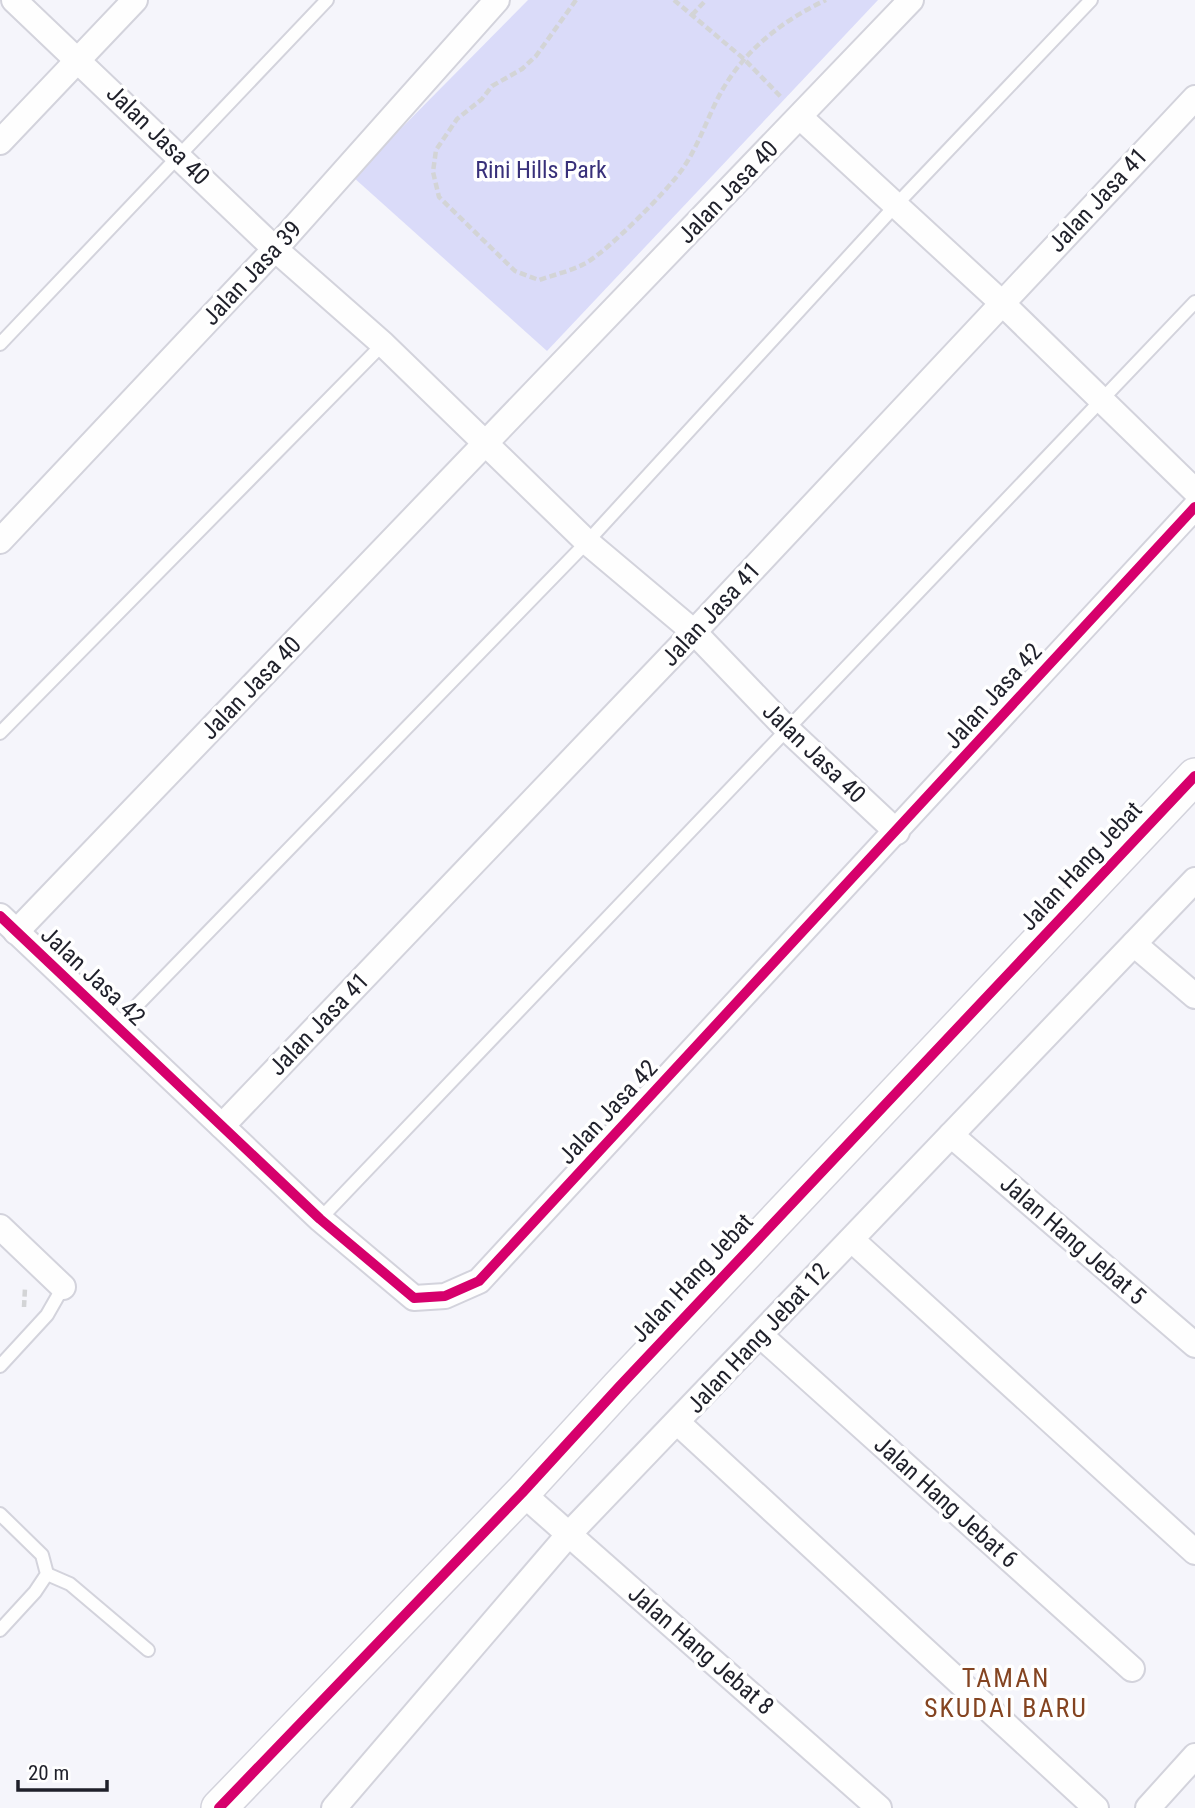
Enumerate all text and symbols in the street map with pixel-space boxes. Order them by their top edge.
street label: Jalan Jasa 40 [101,79,215,191]
street label: Jalan Jasa 40 [672,135,784,249]
street label: Jalan Jasa 41 [1043,142,1153,258]
park label: Rini Hills Park [475,156,607,184]
street label: Jalan Jasa 39 [197,215,307,331]
street label: Jalan Jasa 41 [656,556,766,672]
street label: Jalan Jasa 40 [195,631,307,745]
street label: Jalan Jasa 42 [938,638,1048,754]
street label: Jalan Jasa 40 [757,697,871,809]
street label: Jalan Hang Jebat [1014,796,1148,936]
street label: Jalan Jasa 42 [35,921,151,1031]
street label: Jalan Jasa 41 [263,967,375,1081]
street label: Jalan Jasa 42 [553,1054,663,1170]
street label: Jalan Hang Jebat 5 [995,1169,1151,1311]
street label: Jalan Hang Jebat [625,1208,759,1348]
street label: Jalan Hang Jebat 12 [681,1257,835,1419]
street label: Jalan Hang Jebat 6 [869,1430,1023,1574]
street label: Jalan Hang Jebat 8 [623,1579,779,1721]
district label: TAMAN SKUDAI BARU [924,1663,1088,1723]
scale bar [18,1748,107,1792]
text: 20 m [28,1761,69,1785]

